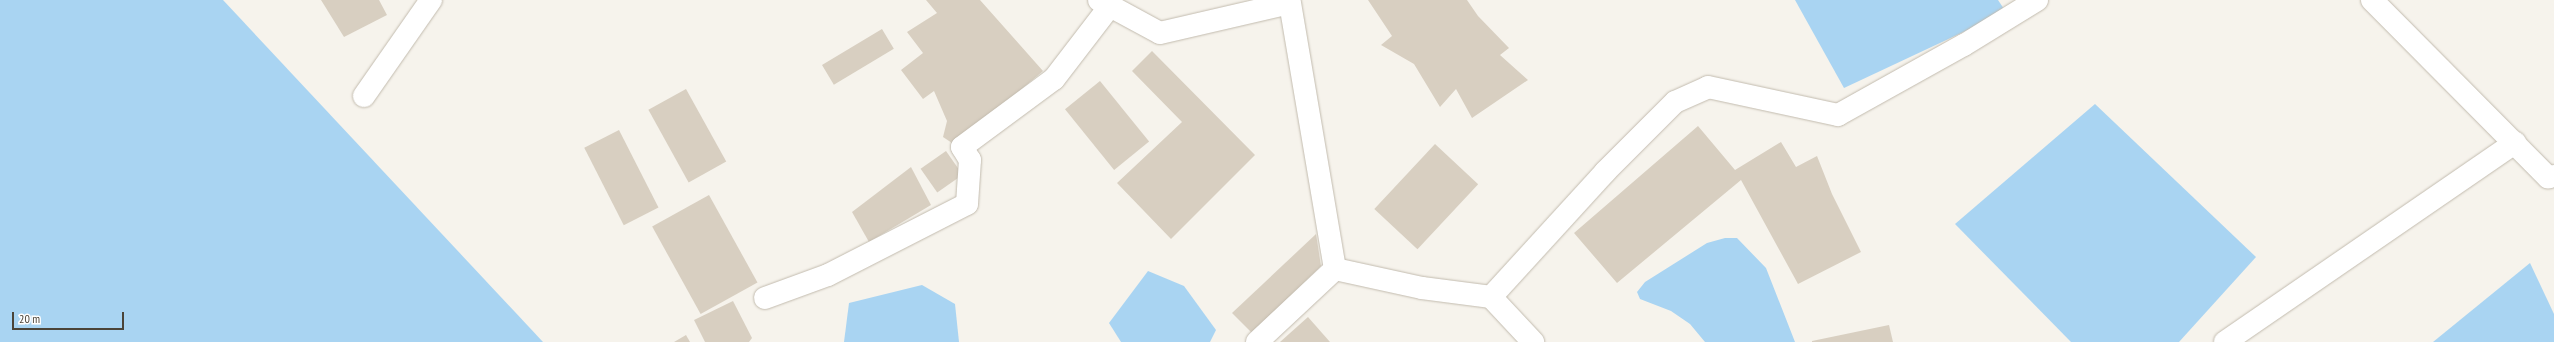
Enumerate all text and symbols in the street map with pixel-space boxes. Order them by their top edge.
scale bar [14,304,126,330]
text: 20 m [19,311,40,326]

